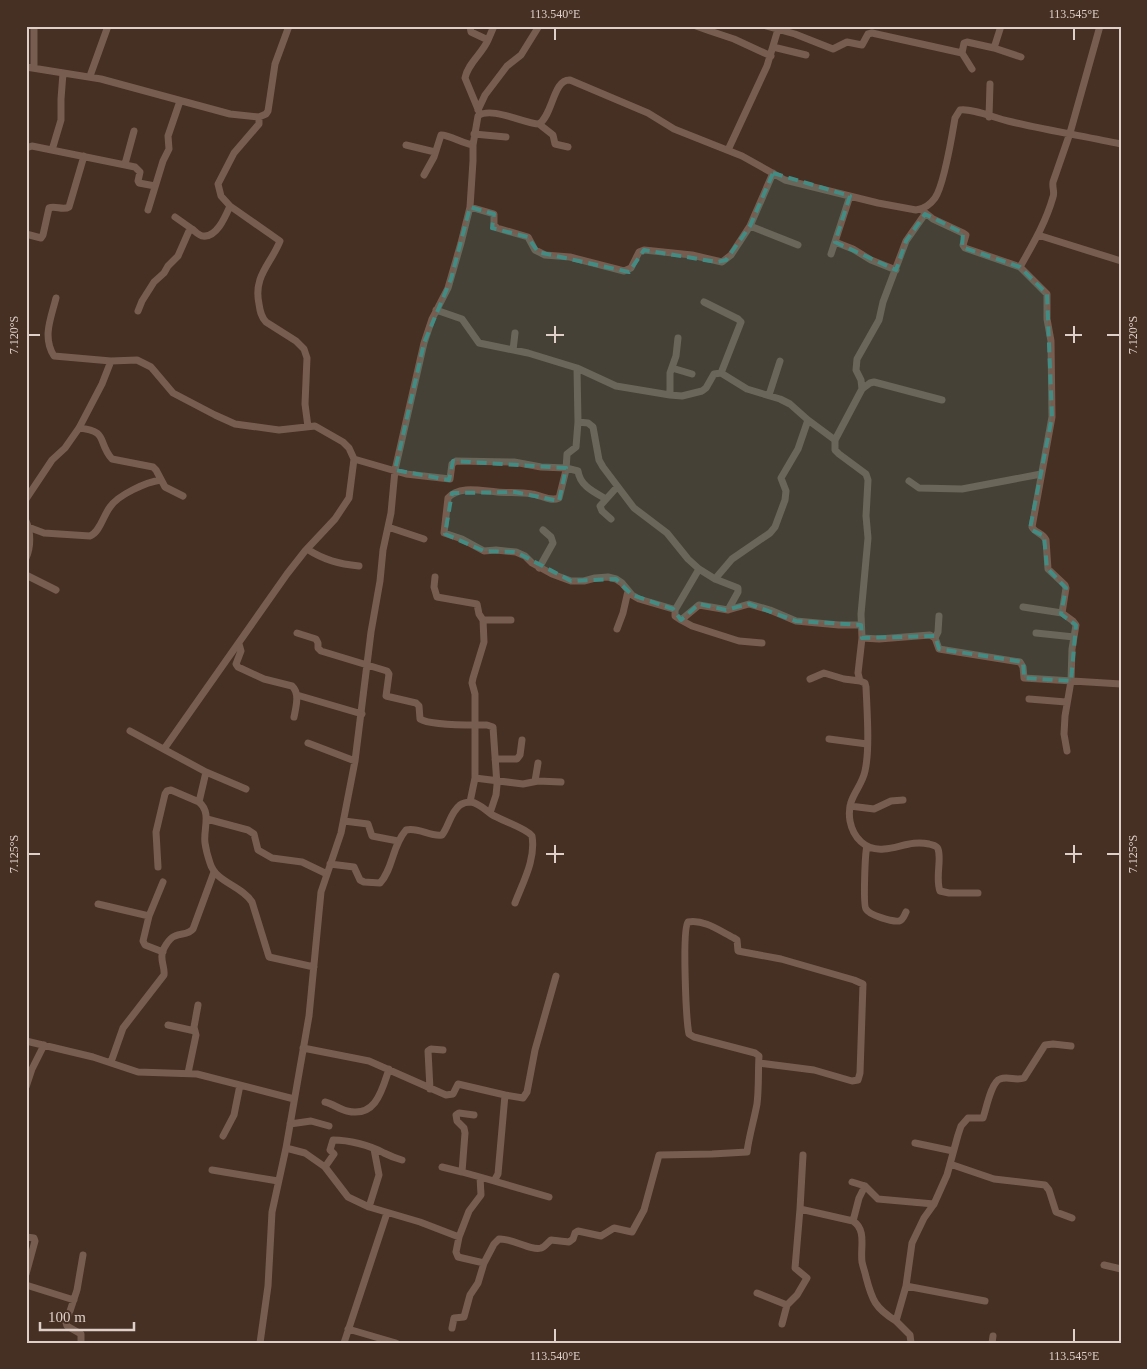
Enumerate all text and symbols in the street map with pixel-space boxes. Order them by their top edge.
text: 113.540°E [530,7,580,21]
text: 113.545°E [1049,7,1099,21]
text: 7.120°S [7,316,21,354]
text: 7.120°S [1126,316,1140,354]
text: 7.125°S [7,835,21,873]
text: 7.125°S [1126,835,1140,873]
scale bar [40,1299,134,1331]
text: 100 m [48,1309,86,1325]
text: 113.540°E [530,1349,580,1363]
text: 113.545°E [1049,1349,1099,1363]

